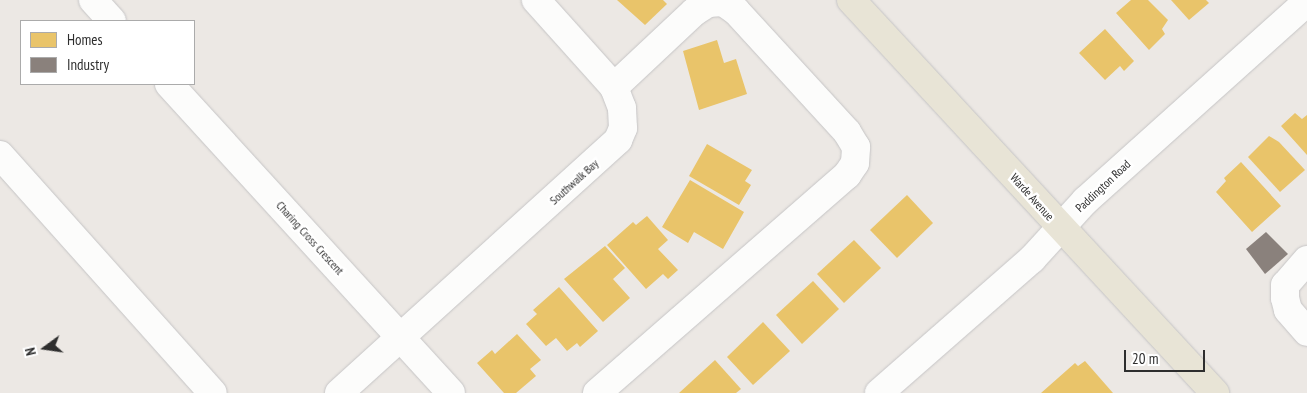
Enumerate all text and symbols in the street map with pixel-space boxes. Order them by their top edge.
legend [20,20,195,85]
text: Homes [67,30,103,49]
text: Industry [67,55,109,74]
street label: Southwalk Bay [547,156,601,208]
street label: Paddington Road [1072,157,1134,215]
street label: Warde Avenue [1007,170,1057,224]
street label: Charing Cross Crescent [273,198,347,278]
north arrow [20,323,70,373]
scale bar [1127,340,1208,372]
text: N [21,346,40,357]
text: 20 m [1132,349,1158,368]

